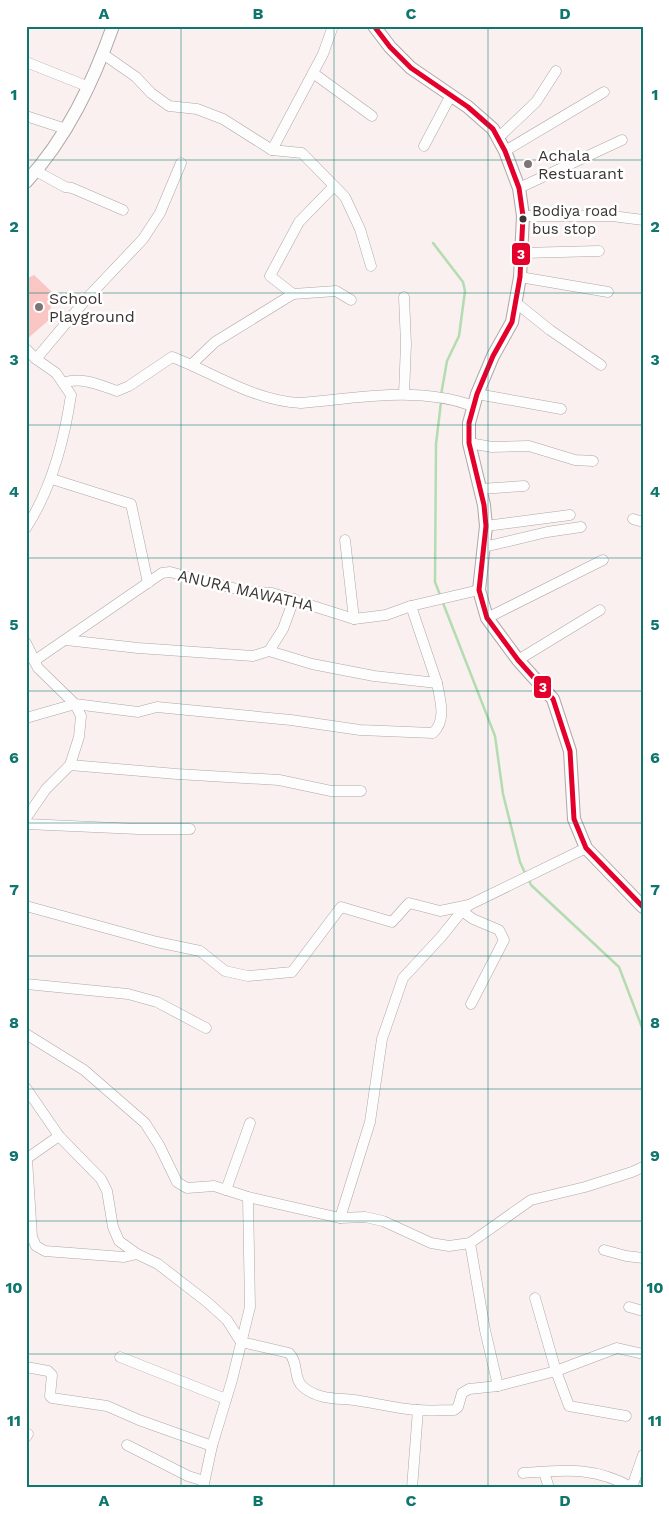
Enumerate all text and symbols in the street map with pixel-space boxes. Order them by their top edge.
text: A [99,4,110,23]
text: B [253,4,264,23]
text: C [406,4,417,23]
text: D [559,4,571,23]
text: 1 [11,85,17,104]
text: 1 [652,85,658,104]
place label: Achala Restuarant [538,146,624,183]
marker: Achala Restuarant [522,158,534,170]
place label: Bodiya road bus stop [532,202,618,238]
marker: Bodiya road bus stop [518,214,528,224]
text: 2 [9,217,19,236]
text: 2 [650,217,660,236]
line badge: 3 [511,242,531,266]
text: 3 [517,246,525,262]
place label: School Playground [49,289,135,326]
marker: School Playground [33,301,45,313]
text: 3 [9,350,19,369]
text: 3 [650,350,660,369]
text: 4 [9,482,19,501]
text: 4 [650,482,660,501]
street label: ANURA MAWATHA [176,566,316,615]
text: 5 [9,615,19,634]
text: 5 [650,615,660,634]
line badge: 3 [533,675,552,699]
text: 3 [539,679,547,695]
text: 6 [9,748,19,767]
text: 6 [650,748,660,767]
text: 7 [9,880,19,899]
text: 7 [650,880,660,899]
text: 8 [9,1013,19,1032]
text: 8 [650,1013,660,1032]
text: 9 [9,1146,19,1165]
text: 9 [650,1146,660,1165]
text: 10 [5,1278,23,1297]
text: 10 [646,1278,664,1297]
text: 11 [7,1411,21,1430]
text: 11 [648,1411,662,1430]
text: A [99,1491,110,1510]
text: B [253,1491,264,1510]
text: C [406,1491,417,1510]
text: D [559,1491,571,1510]

